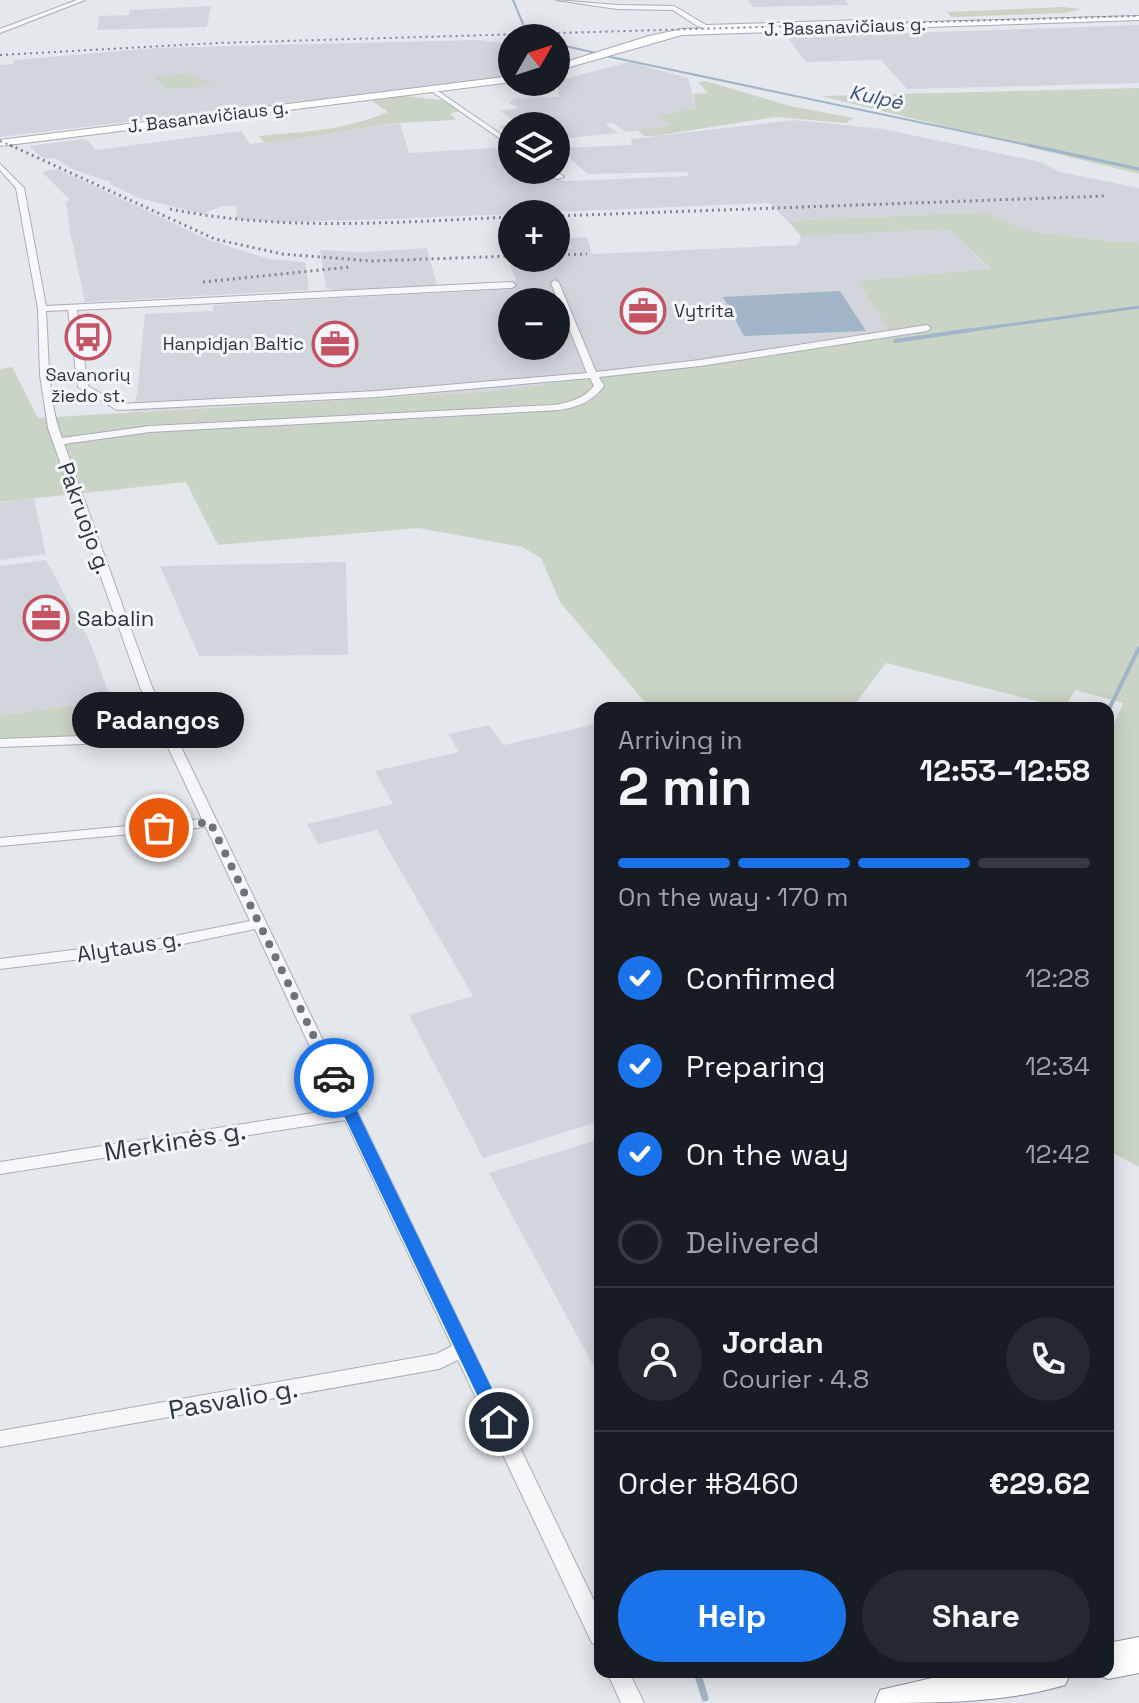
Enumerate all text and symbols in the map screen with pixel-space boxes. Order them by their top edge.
street label: J. Basanavičiaus g. [764,12,926,41]
north arrow [498,24,570,96]
map controls [498,24,570,360]
water label: Kulpė [847,79,906,116]
street label: J. Basanavičiaus g. [126,95,290,138]
button: layers [498,112,570,184]
button: + [498,200,570,272]
office icon: Vytrita [619,287,667,335]
button: − [498,288,570,360]
place label: Vytrita [674,299,734,322]
bus stop icon: Savanorių žiedo st. [64,313,112,361]
office icon: Hanpidjan Baltic [311,320,359,368]
place label: Hanpidjan Baltic [163,332,304,355]
place label: Savanorių žiedo st. [45,363,131,407]
street label: Pakruojo g. [52,458,118,578]
office icon: Sabalin [22,594,70,642]
place label: Sabalin [77,604,154,632]
callout: Padangos [73,692,245,748]
text: Padangos [96,703,220,737]
text: Arriving in [618,723,742,757]
text: 12:53–12:58 [920,751,1090,790]
text: 2 min [618,754,752,820]
pin [125,794,193,862]
icon: bag [137,806,181,850]
text: On the way · 170 m [618,880,848,914]
street label: Alytaus g. [75,924,183,968]
icon: check [618,956,662,1000]
text: Confirmed [686,959,836,998]
text: 12:28 [1025,961,1090,995]
courier [294,1038,374,1118]
icon: check [618,1044,662,1088]
text: Preparing [686,1047,825,1086]
text: 12:34 [1025,1049,1090,1083]
icon: car [312,1056,356,1100]
street label: Merkinės g. [102,1113,248,1169]
icon: check [618,1132,662,1176]
text: On the way [686,1135,849,1174]
text: 12:42 [1025,1137,1090,1171]
text: Delivered [686,1223,820,1262]
button: person [618,1317,702,1401]
button: phone [1006,1317,1090,1401]
text: Jordan [722,1323,824,1362]
text: Courier · 4.8 [722,1362,869,1396]
street label: Pasvalio g. [166,1371,300,1427]
pin [465,1388,533,1456]
icon: home [477,1400,521,1444]
text: Order #8460 [618,1464,799,1503]
text: €29.62 [989,1464,1090,1503]
button: Help [618,1570,846,1662]
button: Share [862,1570,1090,1662]

